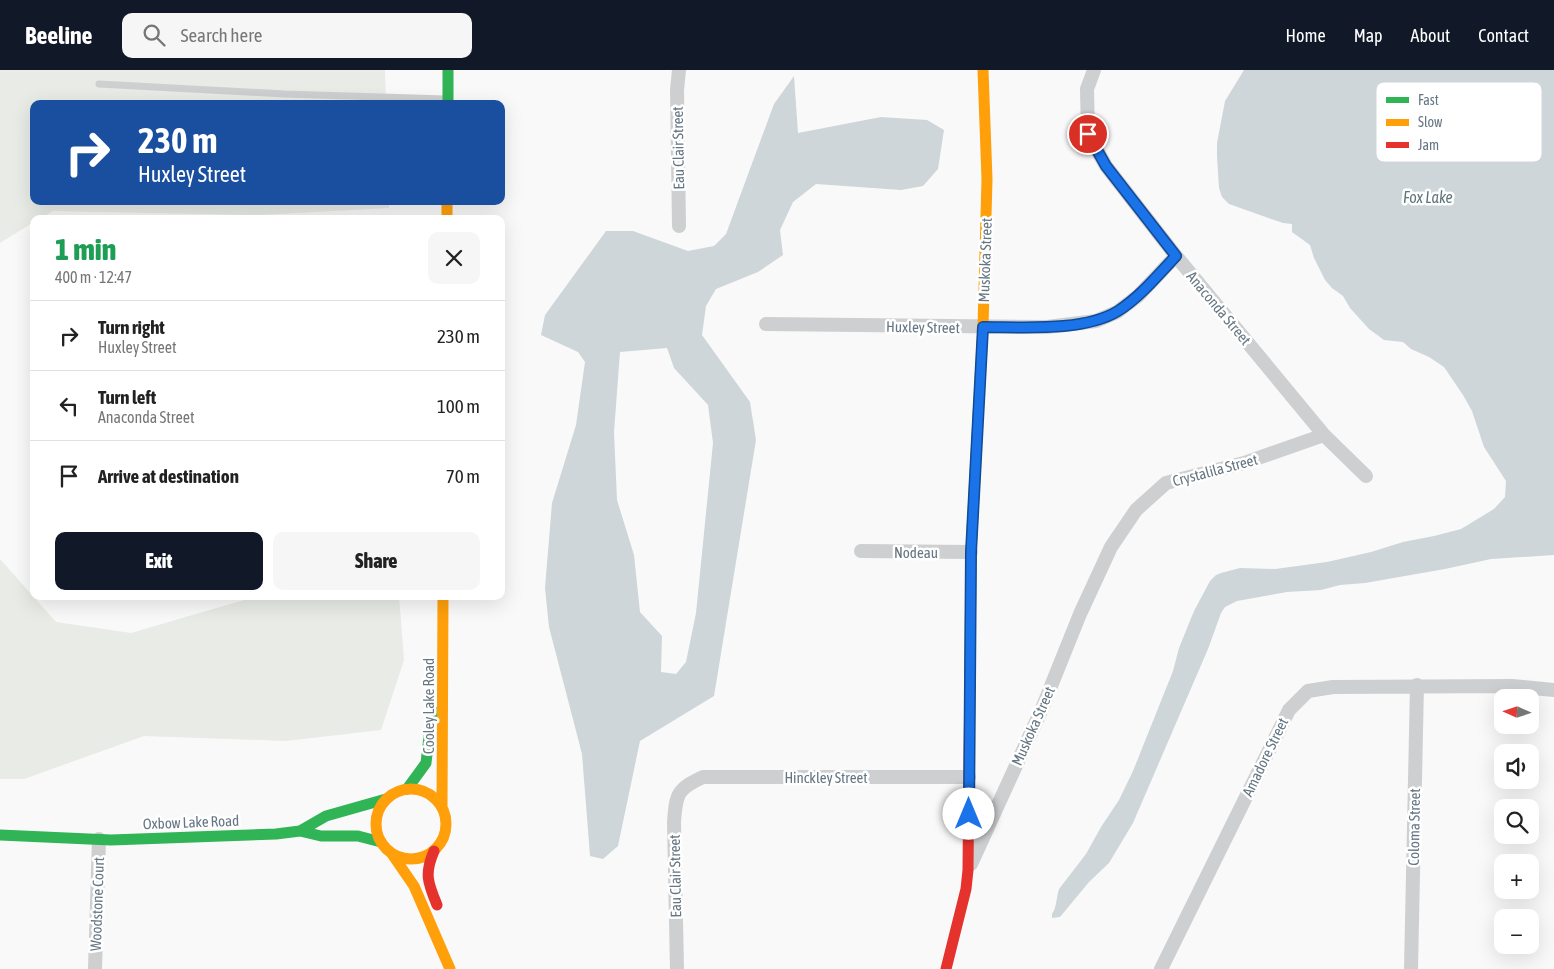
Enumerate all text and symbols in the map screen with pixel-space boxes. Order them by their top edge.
search box [122,13,472,58]
icon: search [140,21,168,49]
text: Beeline [25,22,92,49]
text: Search here [180,24,262,46]
text: Home [1286,25,1326,46]
text: Map [1354,25,1383,46]
text: About [1411,25,1450,46]
text: Contact [1478,25,1529,46]
legend [1376,82,1542,162]
text: Fast [1418,92,1439,108]
street label: Eau Clair Street [669,106,687,190]
pin [1067,113,1109,155]
text: Slow [1418,114,1443,130]
icon: right [55,120,120,185]
text: 230 m [138,120,217,160]
icon: arrive [1074,120,1102,148]
text: Jam [1418,137,1439,153]
text: Huxley Street [138,161,246,187]
water label: Fox Lake [1403,188,1453,206]
street label: Muskoka Street [975,217,995,303]
text: 1 min [55,232,116,266]
button: close [428,232,480,284]
text: 400 m · 12:47 [55,268,132,286]
street label: Anaconda Street [1183,268,1255,348]
text: Turn right [98,316,165,338]
street label: Huxley Street [886,318,960,336]
icon: right [55,322,83,350]
text: 230 m [437,325,480,347]
text: Huxley Street [98,338,177,356]
text: Turn left [98,386,156,408]
icon: left [55,392,83,420]
text: 100 m [437,395,480,417]
text: Anaconda Street [98,408,195,426]
street label: Crystalila Street [1171,450,1259,490]
icon: arrive [55,462,83,490]
text: Arrive at destination [98,465,239,487]
text: 70 m [446,465,480,487]
button: Exit [55,532,263,590]
button: Share [273,532,480,590]
street label: Nodeau [894,544,938,561]
street label: Cooley Lake Road [420,658,437,754]
street label: Muskoka Street [1008,684,1058,768]
north arrow [1494,689,1539,734]
map controls [1494,689,1539,954]
street label: Amadore Street [1239,715,1291,799]
button: sound [1494,744,1539,789]
street label: Hinckley Street [784,769,868,786]
position arrow [942,787,994,839]
street label: Coloma Street [1405,788,1423,866]
button: search [1494,799,1539,844]
street label: Oxbow Lake Road [143,812,239,832]
street label: Eau Clair Street [666,834,684,918]
button: + [1494,854,1539,899]
street label: Woodstone Court [87,857,107,951]
button: − [1494,909,1539,954]

